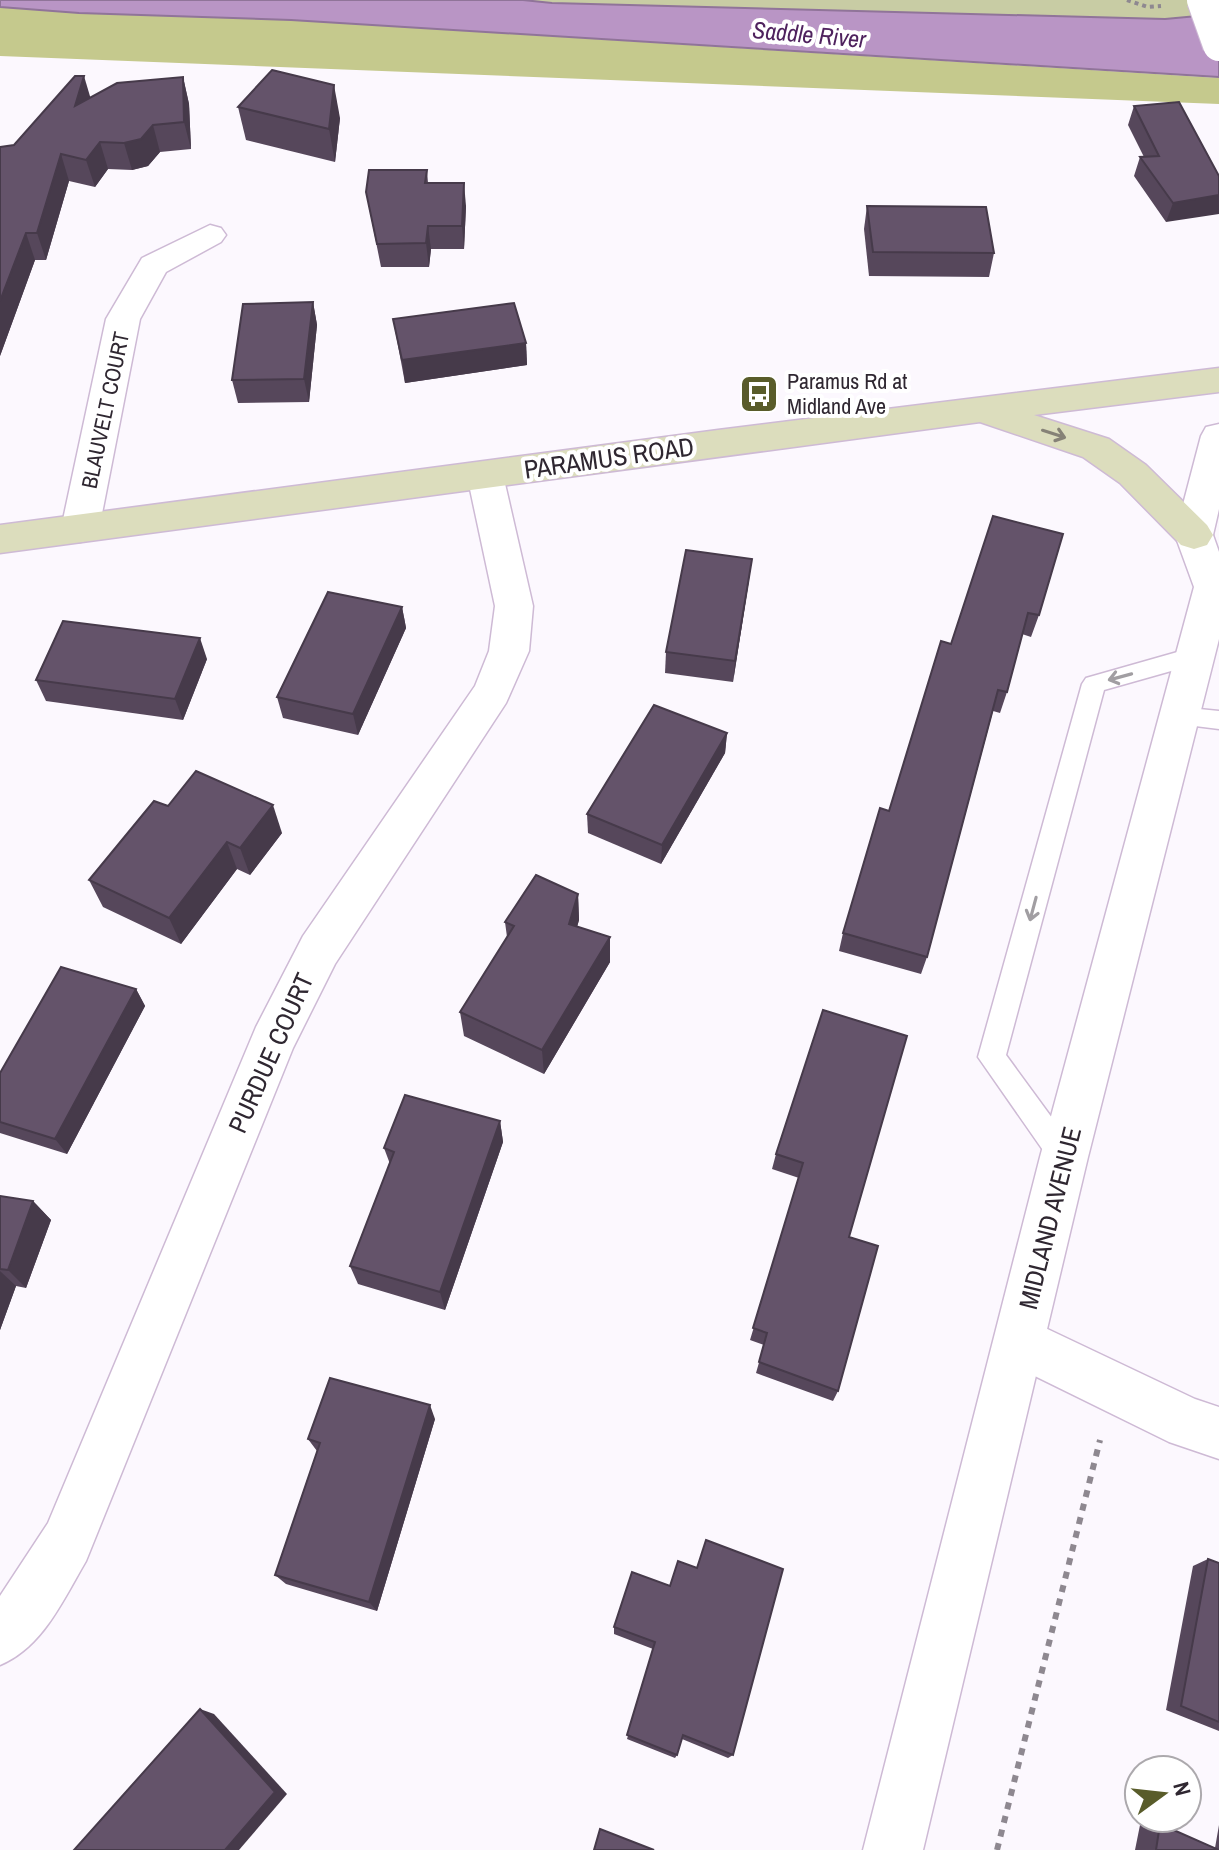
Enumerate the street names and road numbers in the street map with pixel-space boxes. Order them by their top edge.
street label: BLAUVELT COURT [74,329,136,491]
street label: PARAMUS ROAD [522,428,696,487]
street label: PURDUE COURT [220,967,321,1138]
street label: MIDLAND AVENUE [1010,1123,1089,1313]

